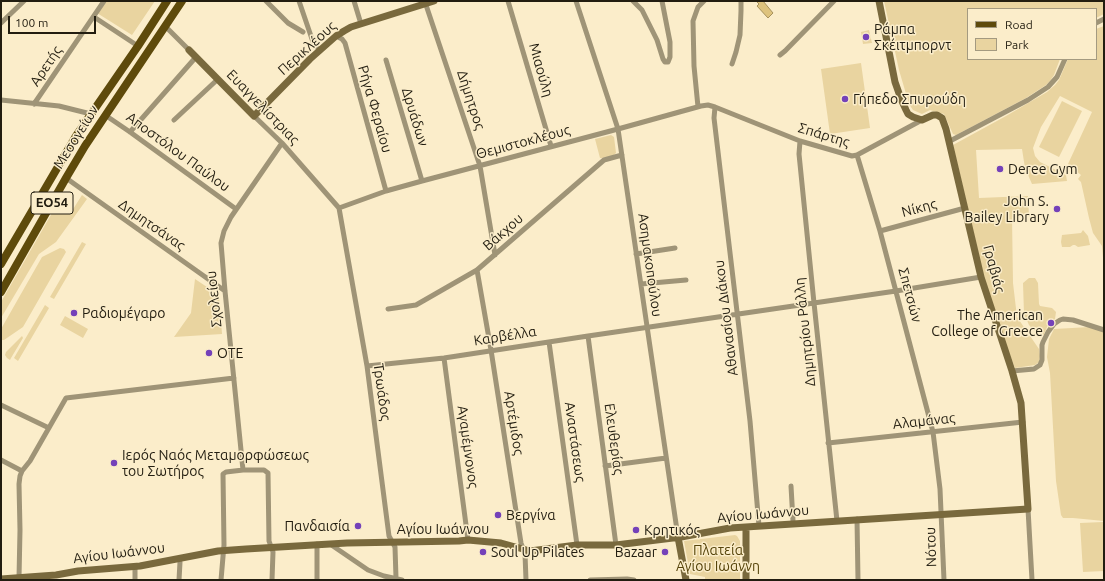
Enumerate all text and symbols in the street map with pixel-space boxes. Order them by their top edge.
scale bar [10,8,98,34]
legend [967,8,1097,60]
text: 100 m [15,16,48,29]
street label: Περικλέους [274,17,340,79]
text: Road [1005,18,1033,31]
place label: Ράμπα Σκέιτμπορντ [874,21,951,54]
marker: Ράμπα Σκέιτμπορντ [861,32,871,42]
text: Park [1005,38,1029,51]
street label: Μιαούλη [525,41,557,99]
street label: Αρετής [27,43,65,89]
street label: Ρήγα Φεραίου [355,63,395,155]
street label: Ευαγγελίστριας [223,66,303,148]
street label: Δήμητρος [453,68,489,132]
street label: Δρυάδων [398,86,432,148]
place label: Γήπεδο Σπυρούδη [853,91,966,107]
marker: Γήπεδο Σπυρούδη [840,94,850,104]
street label: Μεσογείων [50,102,102,172]
street label: Αποστόλου Παύλου [123,109,233,195]
street label: Σπάρτης [796,119,852,151]
street label: Θεμιστοκλέους [474,121,572,163]
place label: Deree Gym [1008,161,1078,177]
marker: Deree Gym [995,164,1005,174]
road number: ΕΟ54 [31,192,73,214]
place label: John S. Bailey Library [965,193,1049,226]
street label: Νίκης [900,195,938,221]
street label: Δημητσάνας [115,196,189,254]
marker: John S. Bailey Library [1052,204,1062,214]
street label: Βάκχου [479,210,527,254]
street label: Ασημακοπούλου [634,212,666,318]
street label: Γραβιάς [980,243,1008,295]
street label: Αθανασίου Διάκου [711,259,741,377]
street label: Σπετσών [895,266,925,324]
street label: Σχολείου [203,270,225,328]
street label: Δημητρίου Ράλλη [791,277,819,387]
place label: Ραδιομέγαρο [82,305,165,321]
place label: The American College of Greece [931,307,1043,340]
marker: Ραδιομέγαρο [69,308,79,318]
marker: The American College of Greece [1046,318,1056,328]
street label: Καρβέλλα [472,323,538,349]
place label: ΟΤΕ [217,345,243,361]
marker: ΟΤΕ [204,348,214,358]
street label: Τρωάδος [370,362,394,422]
street label: Αρτέμιδος [501,390,527,456]
street label: Αναστάσεως [561,401,589,483]
street label: Ελευθερίας [601,402,627,476]
street label: Αγαμέμνονος [454,405,482,489]
street label: Αλαμάνας [892,409,956,433]
place label: Ιερός Ναός Μεταμορφώσεως του Σωτήρος [122,447,309,480]
marker: Ιερός Ναός Μεταμορφώσεως του Σωτήρος [109,458,119,468]
street label: Αγίου Ιωάννου [716,502,810,526]
place label: Βεργίνα [506,507,556,523]
marker: Βεργίνα [493,510,503,520]
place label: Πανδαισία [284,518,350,534]
marker: Πανδαισία [353,521,363,531]
street label: Αγίου Ιωάννου [397,521,489,537]
place label: Κρητικός [644,522,700,538]
marker: Κρητικός [631,525,641,535]
street label: Νότου [922,527,940,567]
street label: Αγίου Ιωάννου [72,539,166,567]
park label: Πλατεία Αγίου Ιωάννη [676,542,760,574]
place label: Soul Up Pilates [491,544,584,560]
place label: Bazaar [615,544,657,560]
marker: Soul Up Pilates [478,547,488,557]
marker: Bazaar [660,547,670,557]

